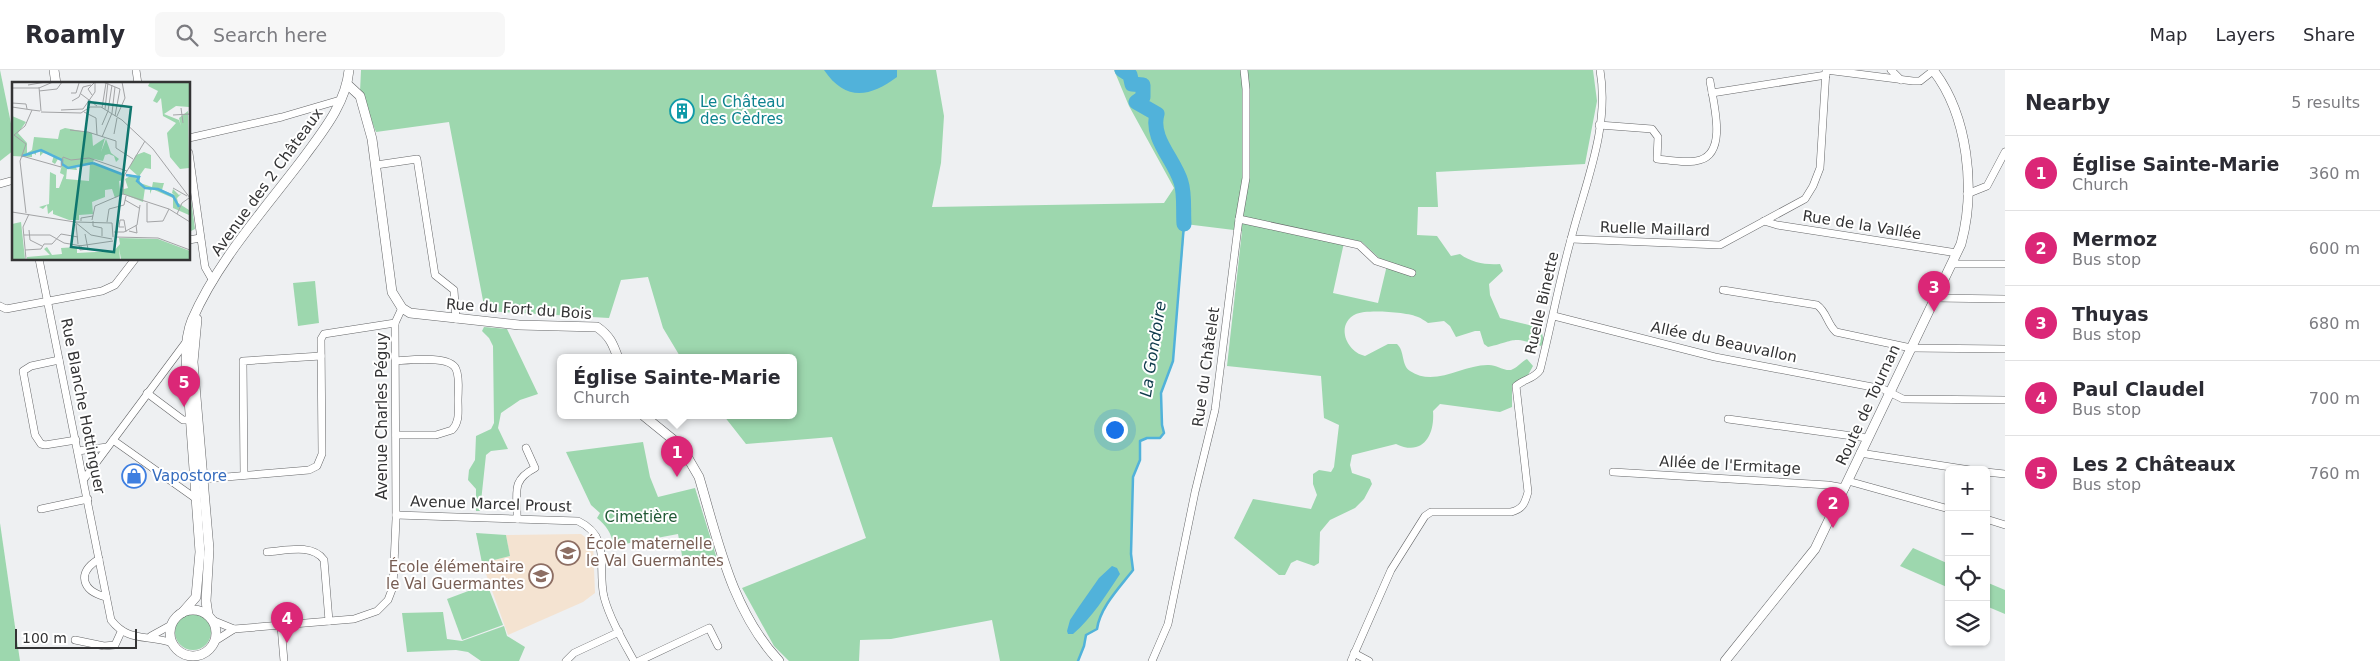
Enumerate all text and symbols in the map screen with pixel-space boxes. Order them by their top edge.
search box [155,12,505,57]
text: Roamly [25,21,125,49]
icon: search [173,21,201,49]
text: Search here [213,24,327,46]
text: Map [2149,24,2187,45]
text: Layers [2215,24,2275,45]
text: Share [2303,24,2355,45]
inset map [12,82,190,260]
text: Nearby [2025,91,2110,115]
place label: Le Château des Cèdres [700,93,785,128]
text: 5 results [2291,93,2360,112]
building icon: Le Château des Cèdres [669,98,695,124]
street label: Avenue des 2 Châteaux [207,105,327,259]
text: Église Sainte-Marie [2072,153,2279,175]
text: 1 [2035,164,2047,183]
text: 360 m [2309,164,2360,183]
text: Church [2072,175,2129,194]
street label: Rue de la Vallée [1801,207,1923,243]
street label: Ruelle Maillard [1600,218,1710,240]
text: Mermoz [2072,228,2157,250]
text: 2 [2035,239,2047,258]
text: 600 m [2309,239,2360,258]
street label: Ruelle Binette [1521,250,1563,356]
text: Bus stop [2072,250,2141,269]
pin: 3 [1918,271,1950,312]
street label: Rue du Fort du Bois [445,295,593,323]
water label: La Gondoire [1136,299,1170,398]
text: Thuyas [2072,303,2149,325]
street label: Rue du Châtelet [1189,306,1223,428]
text: 3 [2035,314,2047,333]
text: 680 m [2309,314,2360,333]
street label: Rue Blanche Hottinguer [57,317,109,496]
street label: Allée du Beauvallon [1649,318,1799,366]
text: Bus stop [2072,325,2141,344]
street label: Avenue Charles Péguy [373,332,391,500]
street label: Route de Tournan [1832,342,1904,468]
popup [557,354,797,419]
pin: 5 [168,366,200,407]
text: Église Sainte-Marie [573,366,781,388]
text: Paul Claudel [2072,378,2205,400]
text: Church [573,388,630,407]
text: 4 [2035,389,2047,408]
text: 700 m [2309,389,2360,408]
text: Bus stop [2072,400,2141,419]
your location [1102,417,1128,443]
pin: 1 [661,436,693,477]
street label: Allée de l'Ermitage [1659,452,1801,478]
text: Les 2 Châteaux [2072,453,2236,475]
shop icon: Vapostore [121,463,147,489]
text: 5 [2035,464,2047,483]
text: 760 m [2309,464,2360,483]
map controls [1945,466,1990,646]
button: + [1945,466,1990,511]
place label: Vapostore [152,467,227,485]
text: Bus stop [2072,475,2141,494]
pin: 2 [1817,487,1849,528]
street label: Avenue Marcel Proust [410,492,572,516]
park label: Cimetière [605,508,677,526]
button: − [1945,511,1990,556]
place label: École maternelle le Val Guermantes [586,534,724,570]
school or university icon: École maternelle le Val Guermantes [555,540,581,566]
button: locate [1945,556,1990,601]
place label: École élémentaire le Val Guermantes [386,557,524,593]
school or university icon: École élémentaire le Val Guermantes [528,563,554,589]
button: layers [1945,601,1990,646]
pin: 4 [271,602,303,643]
scale bar [15,626,138,649]
text: 100 m [22,630,67,646]

